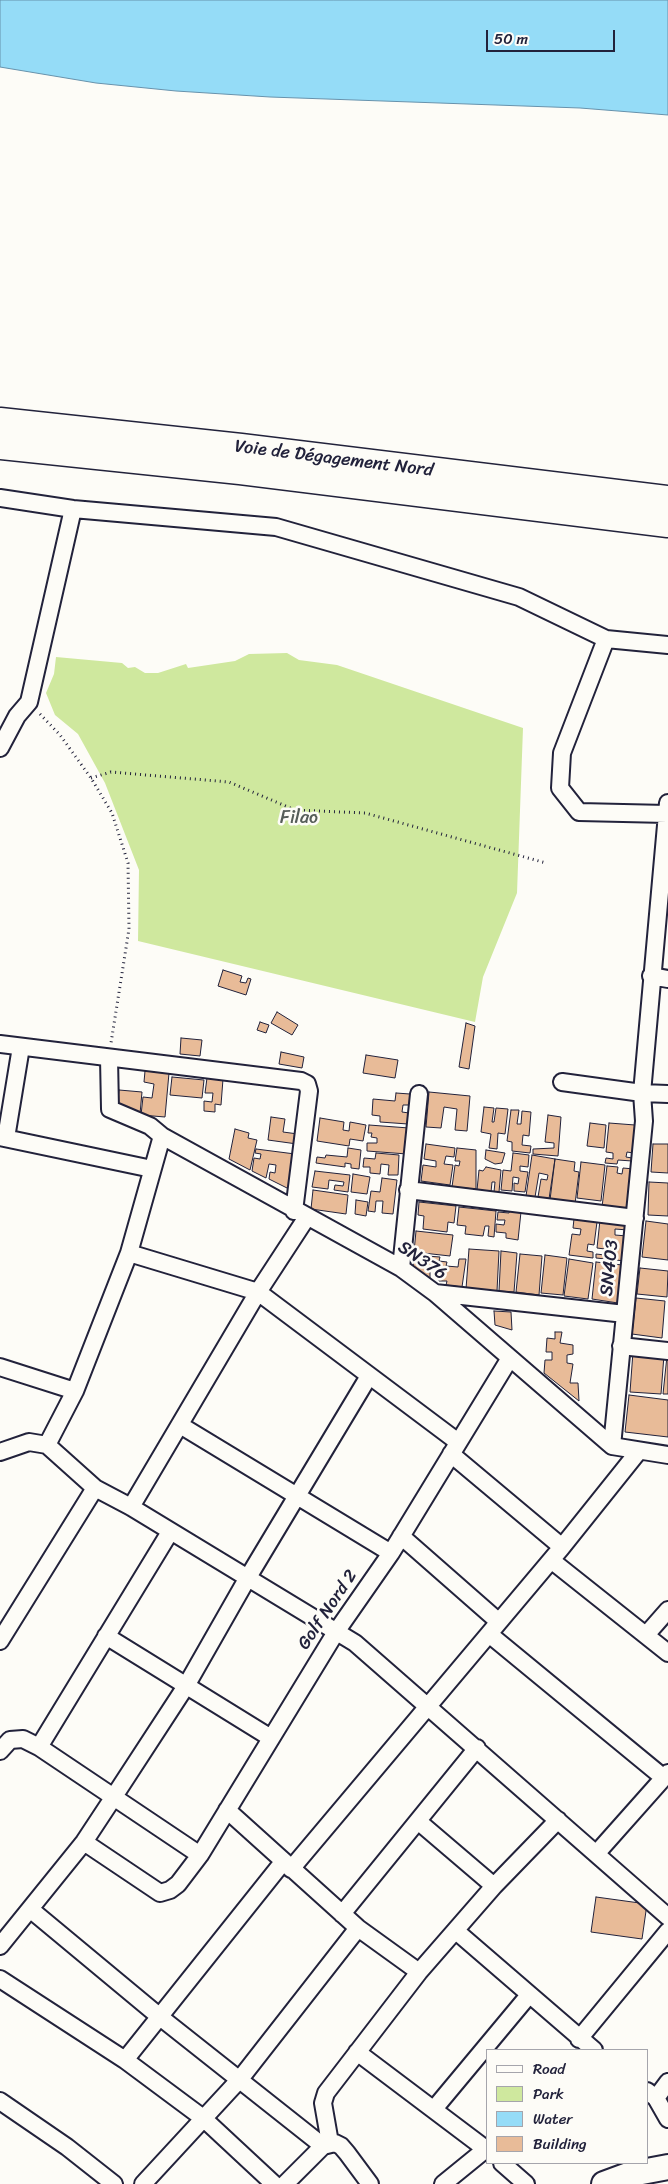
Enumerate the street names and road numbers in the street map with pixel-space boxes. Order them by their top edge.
street label: Voie de Dégagement Nord [234,436,434,482]
street label: SN376 [393,1237,451,1285]
street label: SN403 [596,1239,624,1297]
street label: Golf Nord 2 [293,1566,363,1654]

